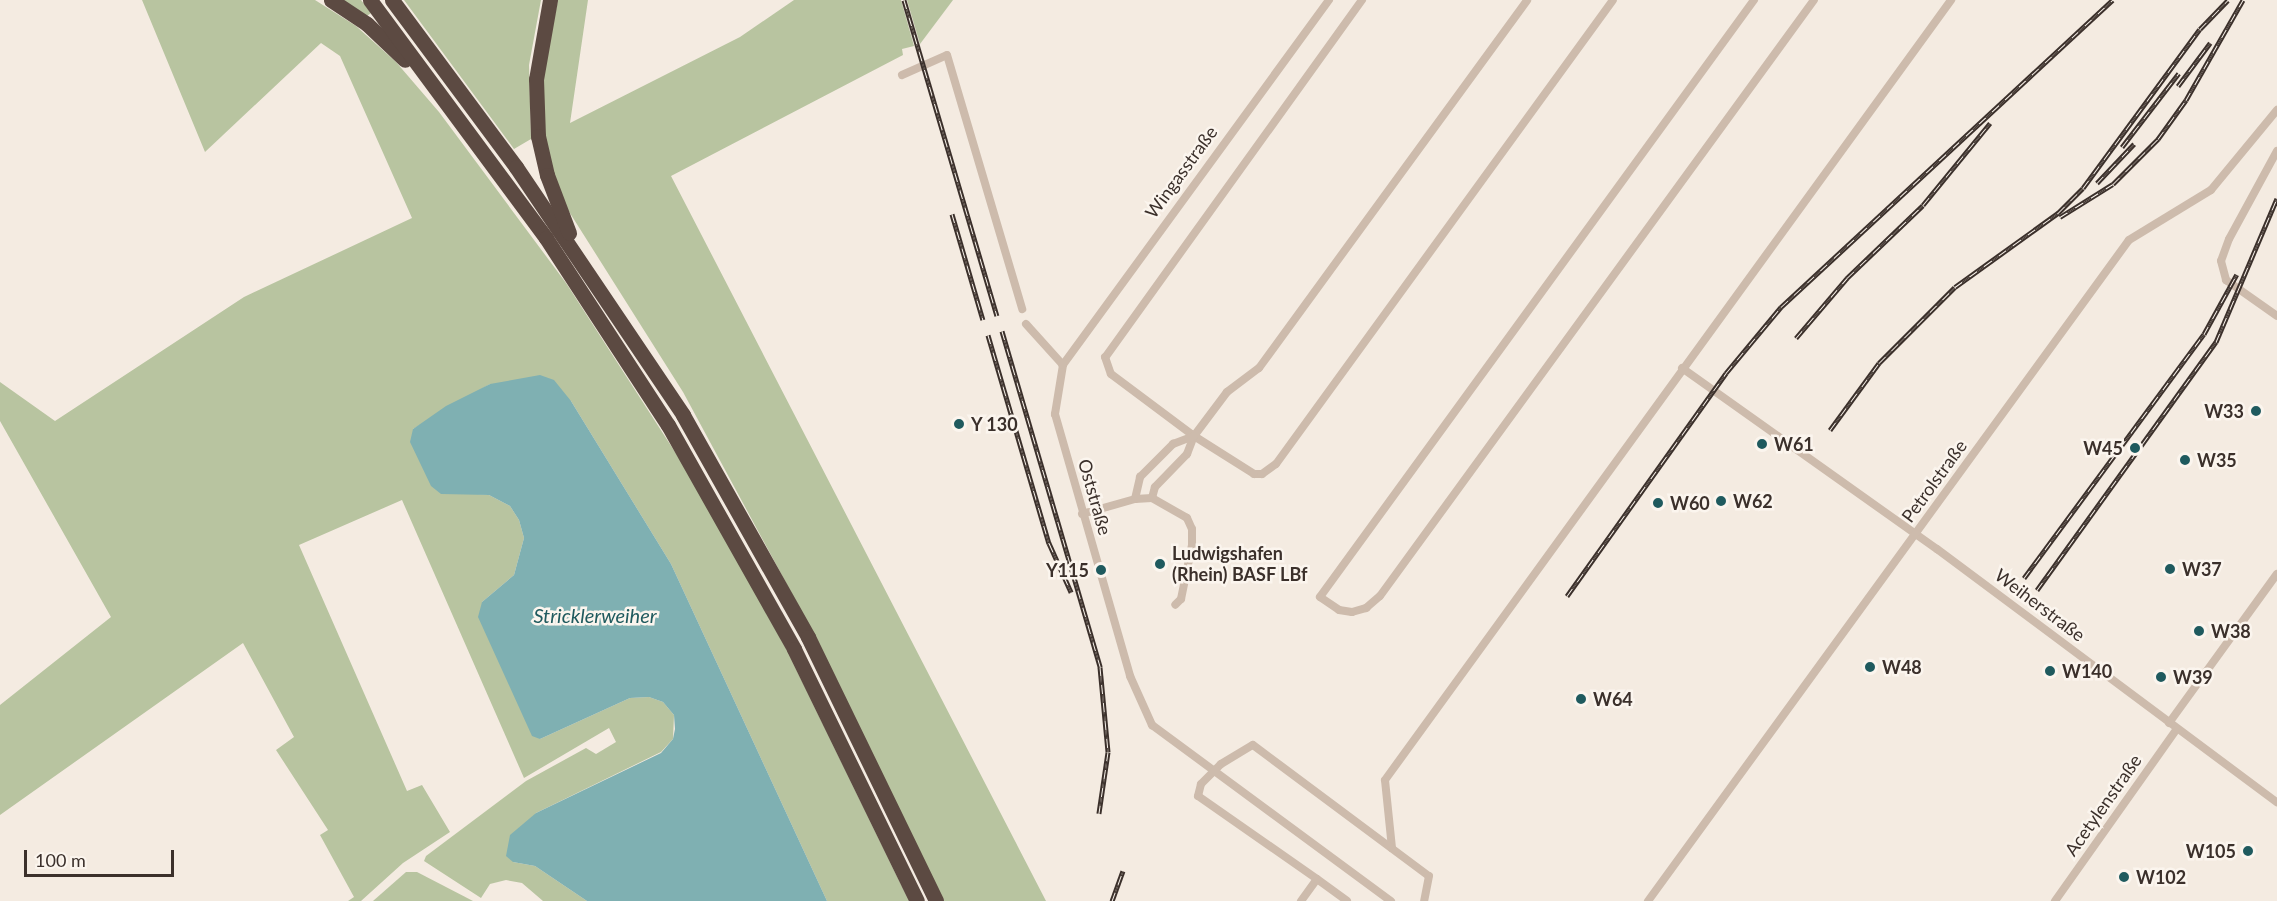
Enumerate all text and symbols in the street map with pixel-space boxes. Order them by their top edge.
street label: Wingasstraße [1140,122,1222,222]
place label: W33 [2204,400,2244,422]
marker: W33 [2249,404,2263,418]
place label: Y 130 [971,413,1018,435]
marker: Y 130 [952,417,966,431]
place label: W61 [1774,433,1814,455]
street label: Petrolstraße [1897,436,1971,526]
marker: W61 [1755,437,1769,451]
place label: W45 [2083,437,2123,459]
marker: W45 [2128,441,2142,455]
place label: W35 [2197,449,2237,471]
marker: W35 [2178,453,2192,467]
street label: Oststraße [1074,457,1116,537]
place label: W62 [1733,490,1773,512]
place label: W60 [1670,492,1710,514]
marker: W62 [1714,494,1728,508]
marker: W60 [1651,496,1665,510]
place label: Ludwigshafen (Rhein) BASF LBf [1172,543,1308,586]
marker: Ludwigshafen (Rhein) BASF LBf [1153,557,1167,571]
place label: W37 [2182,558,2222,580]
place label: Y115 [1046,559,1089,581]
marker: W37 [2163,562,2177,576]
marker: Y115 [1094,563,1108,577]
street label: Weiherstraße [1991,564,2089,646]
water label: Stricklerweiher [533,603,657,627]
place label: W38 [2211,620,2251,642]
marker: W38 [2192,624,2206,638]
place label: W48 [1882,656,1922,678]
marker: W48 [1863,660,1877,674]
place label: W140 [2062,660,2112,682]
marker: W140 [2043,664,2057,678]
place label: W39 [2173,666,2213,688]
marker: W39 [2154,670,2168,684]
place label: W64 [1593,688,1633,710]
marker: W64 [1574,692,1588,706]
street label: Acetylenstraße [2060,750,2146,860]
scale bar [27,838,177,876]
place label: W105 [2186,840,2236,862]
marker: W105 [2241,844,2255,858]
text: 100 m [35,849,86,871]
place label: W102 [2136,866,2186,888]
marker: W102 [2117,870,2131,884]

